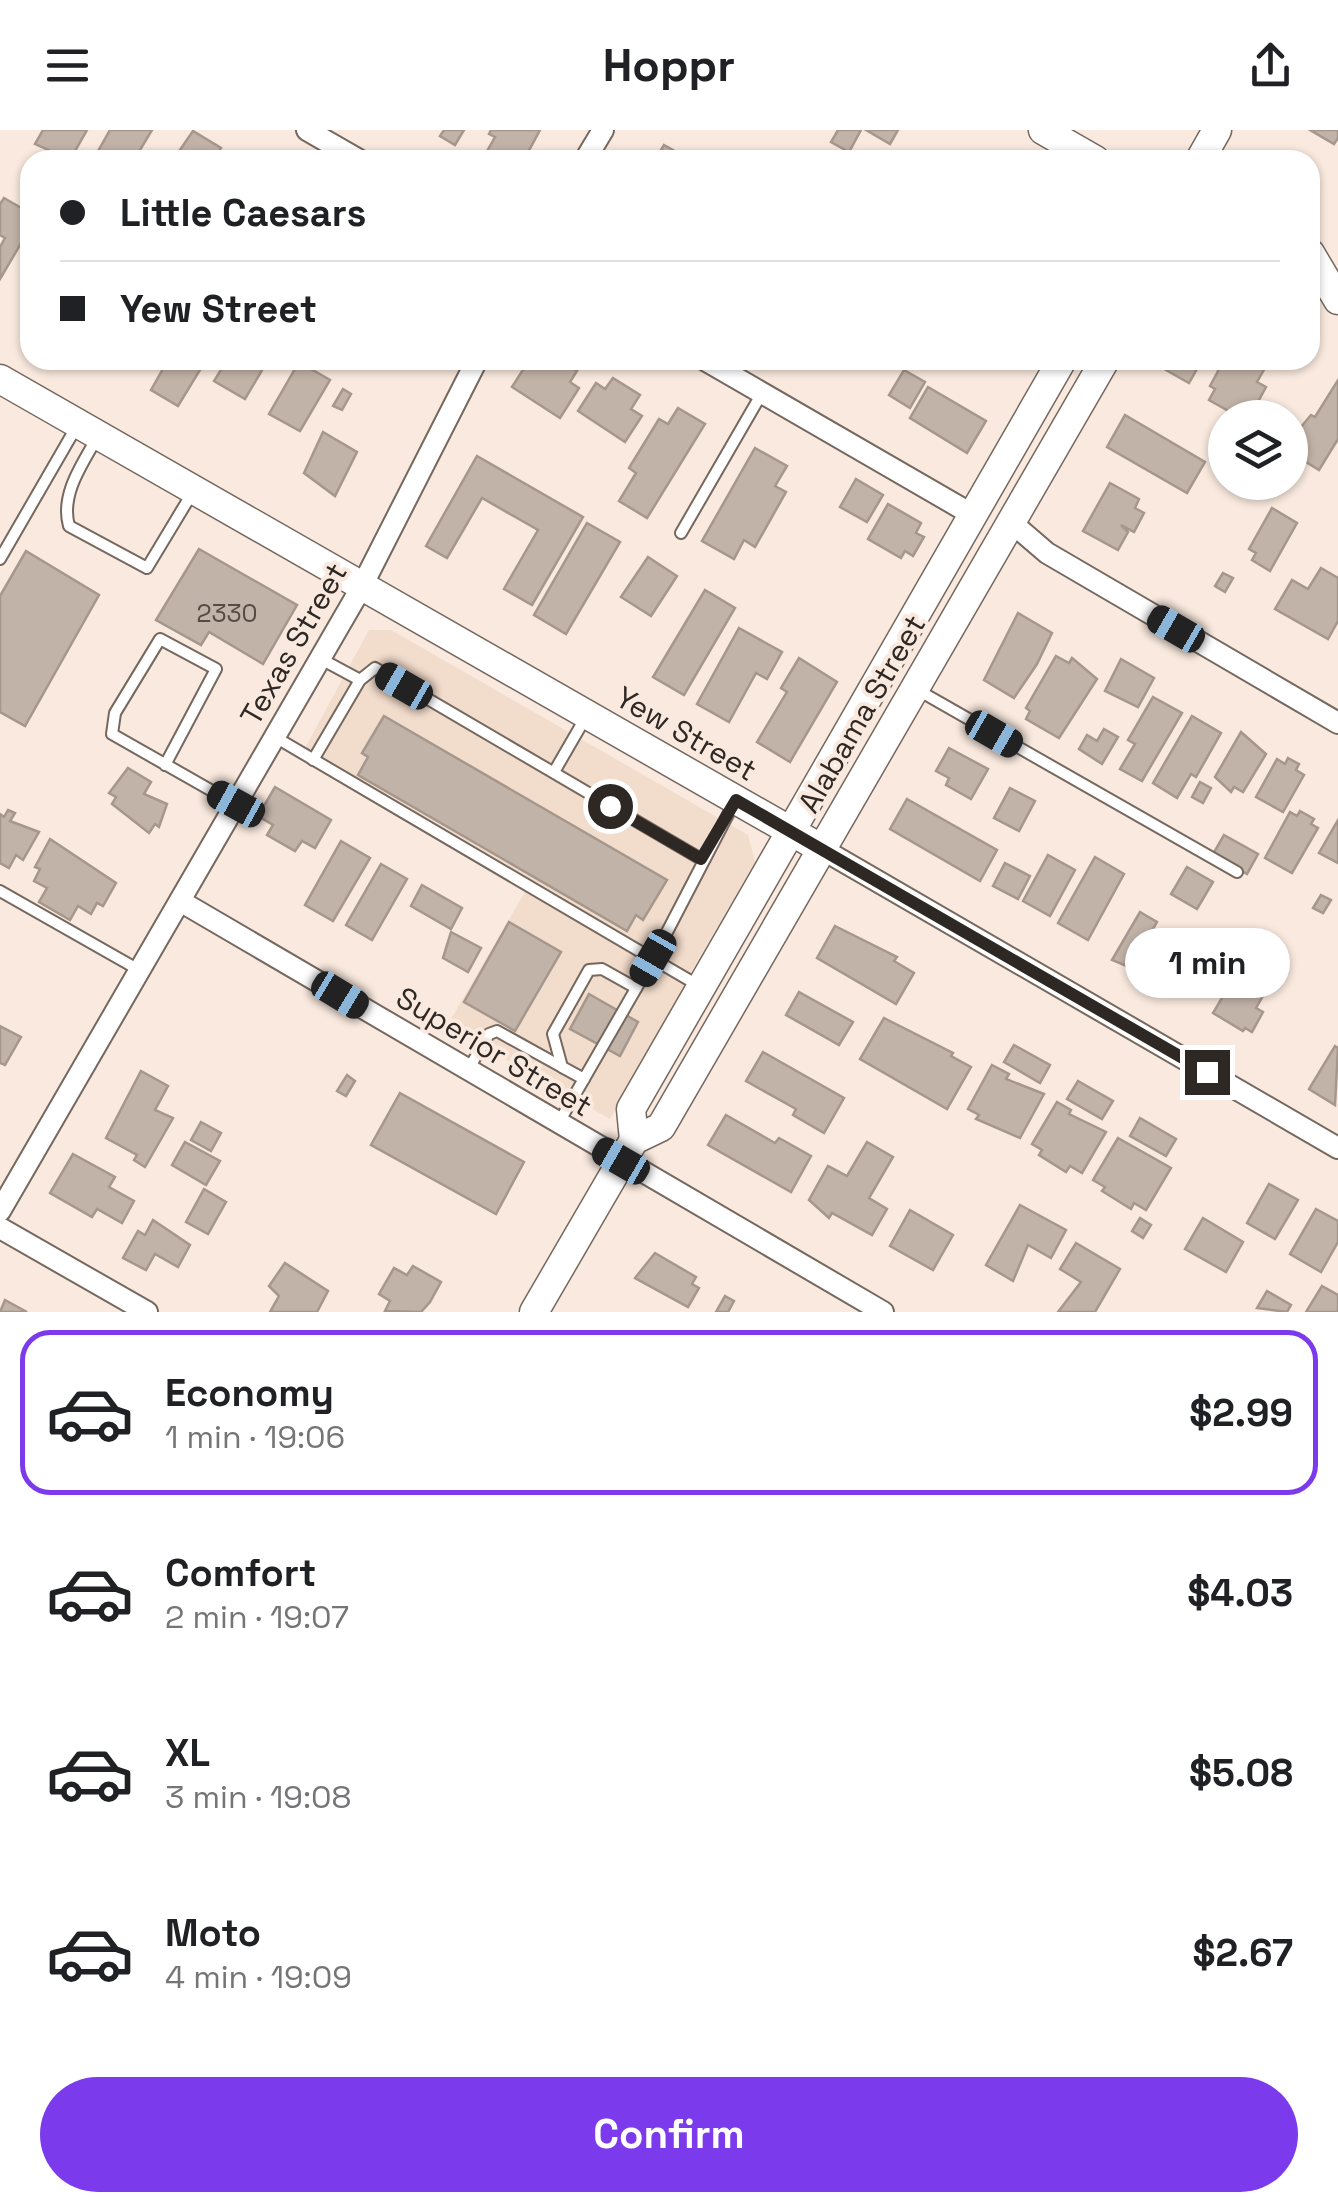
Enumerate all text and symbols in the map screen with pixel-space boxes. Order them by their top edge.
text: Hoppr [603,37,735,94]
icon: menu [40,38,95,93]
icon: share [1243,38,1298,93]
text: Little Caesars [120,189,366,237]
text: Yew Street [120,285,317,333]
map controls [1208,400,1308,500]
button: layers [1208,400,1308,500]
street label: Texas Street [231,556,356,732]
house number: 2330 [196,597,258,629]
car [1143,601,1209,657]
street label: Alabama Street [789,608,934,820]
car [371,658,437,714]
street label: Yew Street [609,678,764,790]
car [961,706,1027,762]
car [202,776,270,832]
route start [588,784,633,829]
car [625,925,681,991]
callout: 1 min [1124,927,1290,997]
text: 1 min [1168,943,1247,983]
car [307,967,373,1023]
street label: Superior Street [389,978,599,1125]
route end [1185,1050,1230,1095]
car [588,1133,654,1189]
icon: car [45,1368,135,1458]
text: Economy [165,1369,334,1417]
text: $2.99 [1189,1389,1293,1437]
text: 1 min · 19:06 [165,1417,345,1457]
icon: car [45,1548,135,1638]
text: Comfort [165,1549,316,1597]
text: $4.03 [1187,1569,1293,1617]
text: 2 min · 19:07 [165,1597,349,1637]
icon: car [45,1728,135,1818]
text: XL [165,1729,210,1777]
text: $5.08 [1189,1749,1293,1797]
text: 3 min · 19:08 [165,1777,351,1817]
icon: car [45,1908,135,1998]
text: Moto [165,1909,261,1957]
text: $2.67 [1193,1929,1293,1977]
text: 4 min · 19:09 [165,1957,352,1997]
button: Confirm [40,2077,1298,2192]

